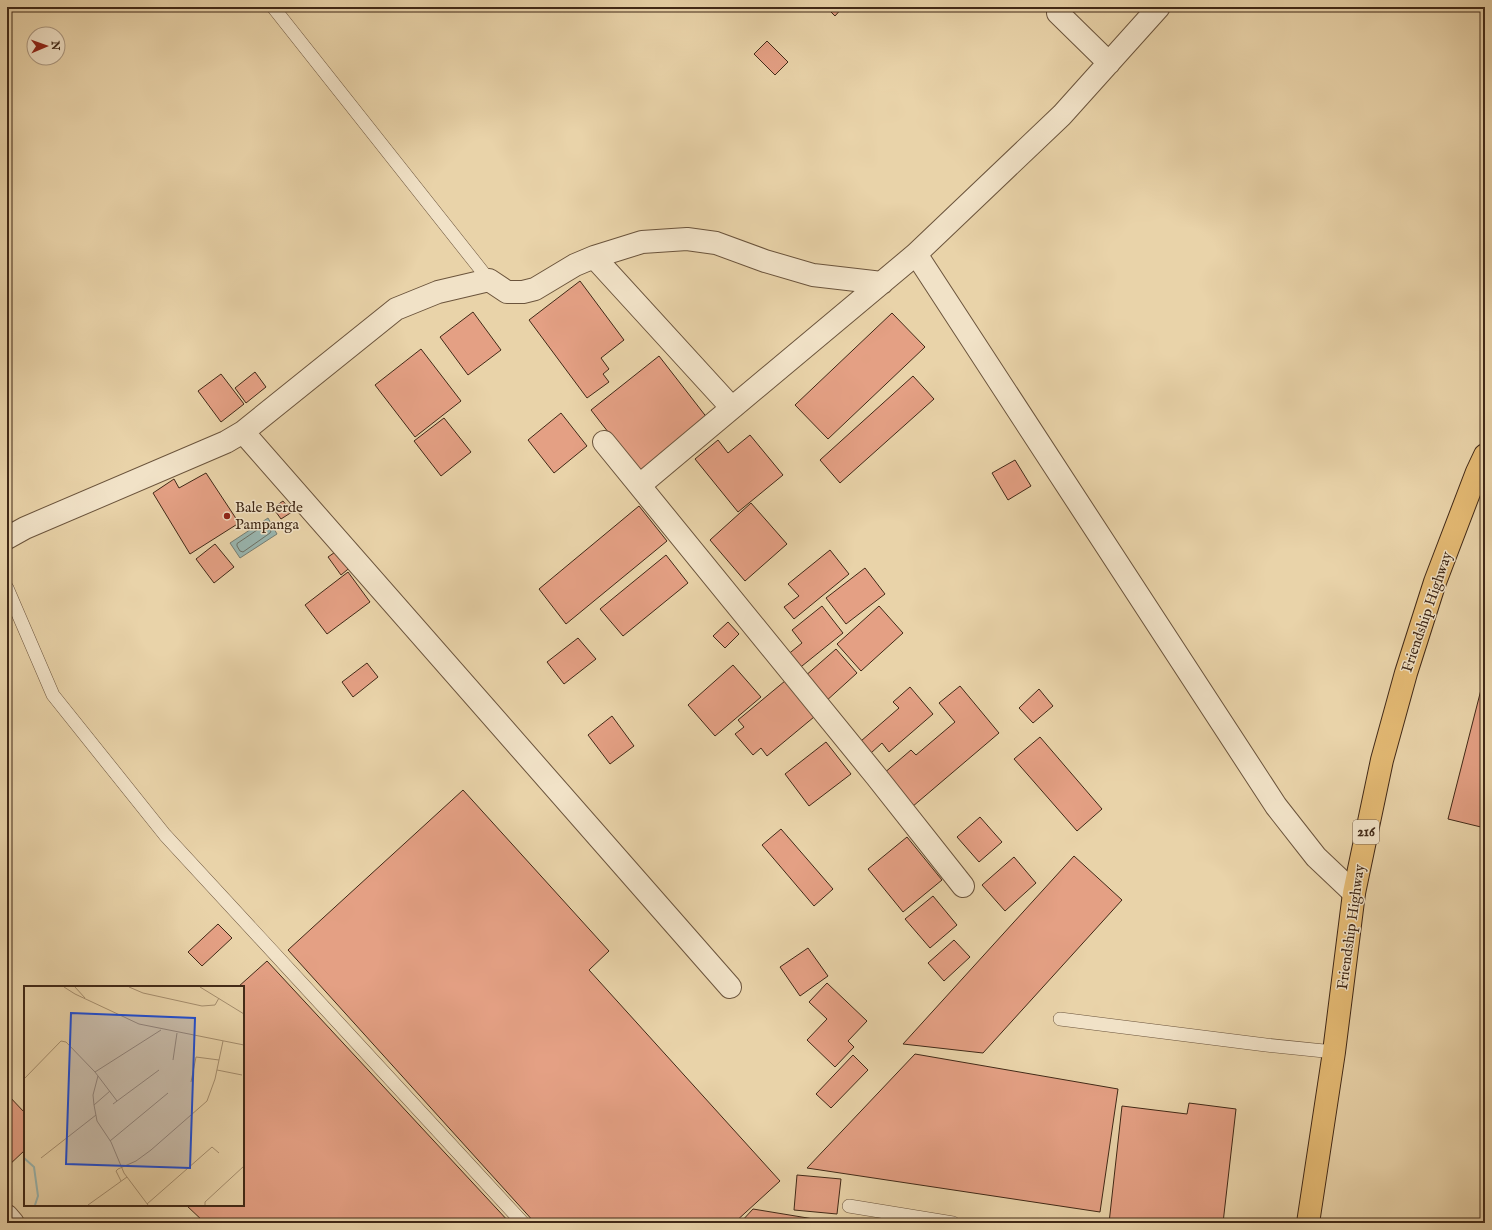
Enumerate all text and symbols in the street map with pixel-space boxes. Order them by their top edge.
north arrow [26,26,66,66]
text: N [48,40,62,51]
place label: Bale Berde Pampanga [235,498,303,534]
marker: Bale Berde Pampanga [222,511,232,521]
street label: Friendship Highway [1397,548,1457,675]
road number: 216 [1353,820,1379,844]
street label: Friendship Highway [1333,862,1369,991]
inset map [24,986,244,1206]

